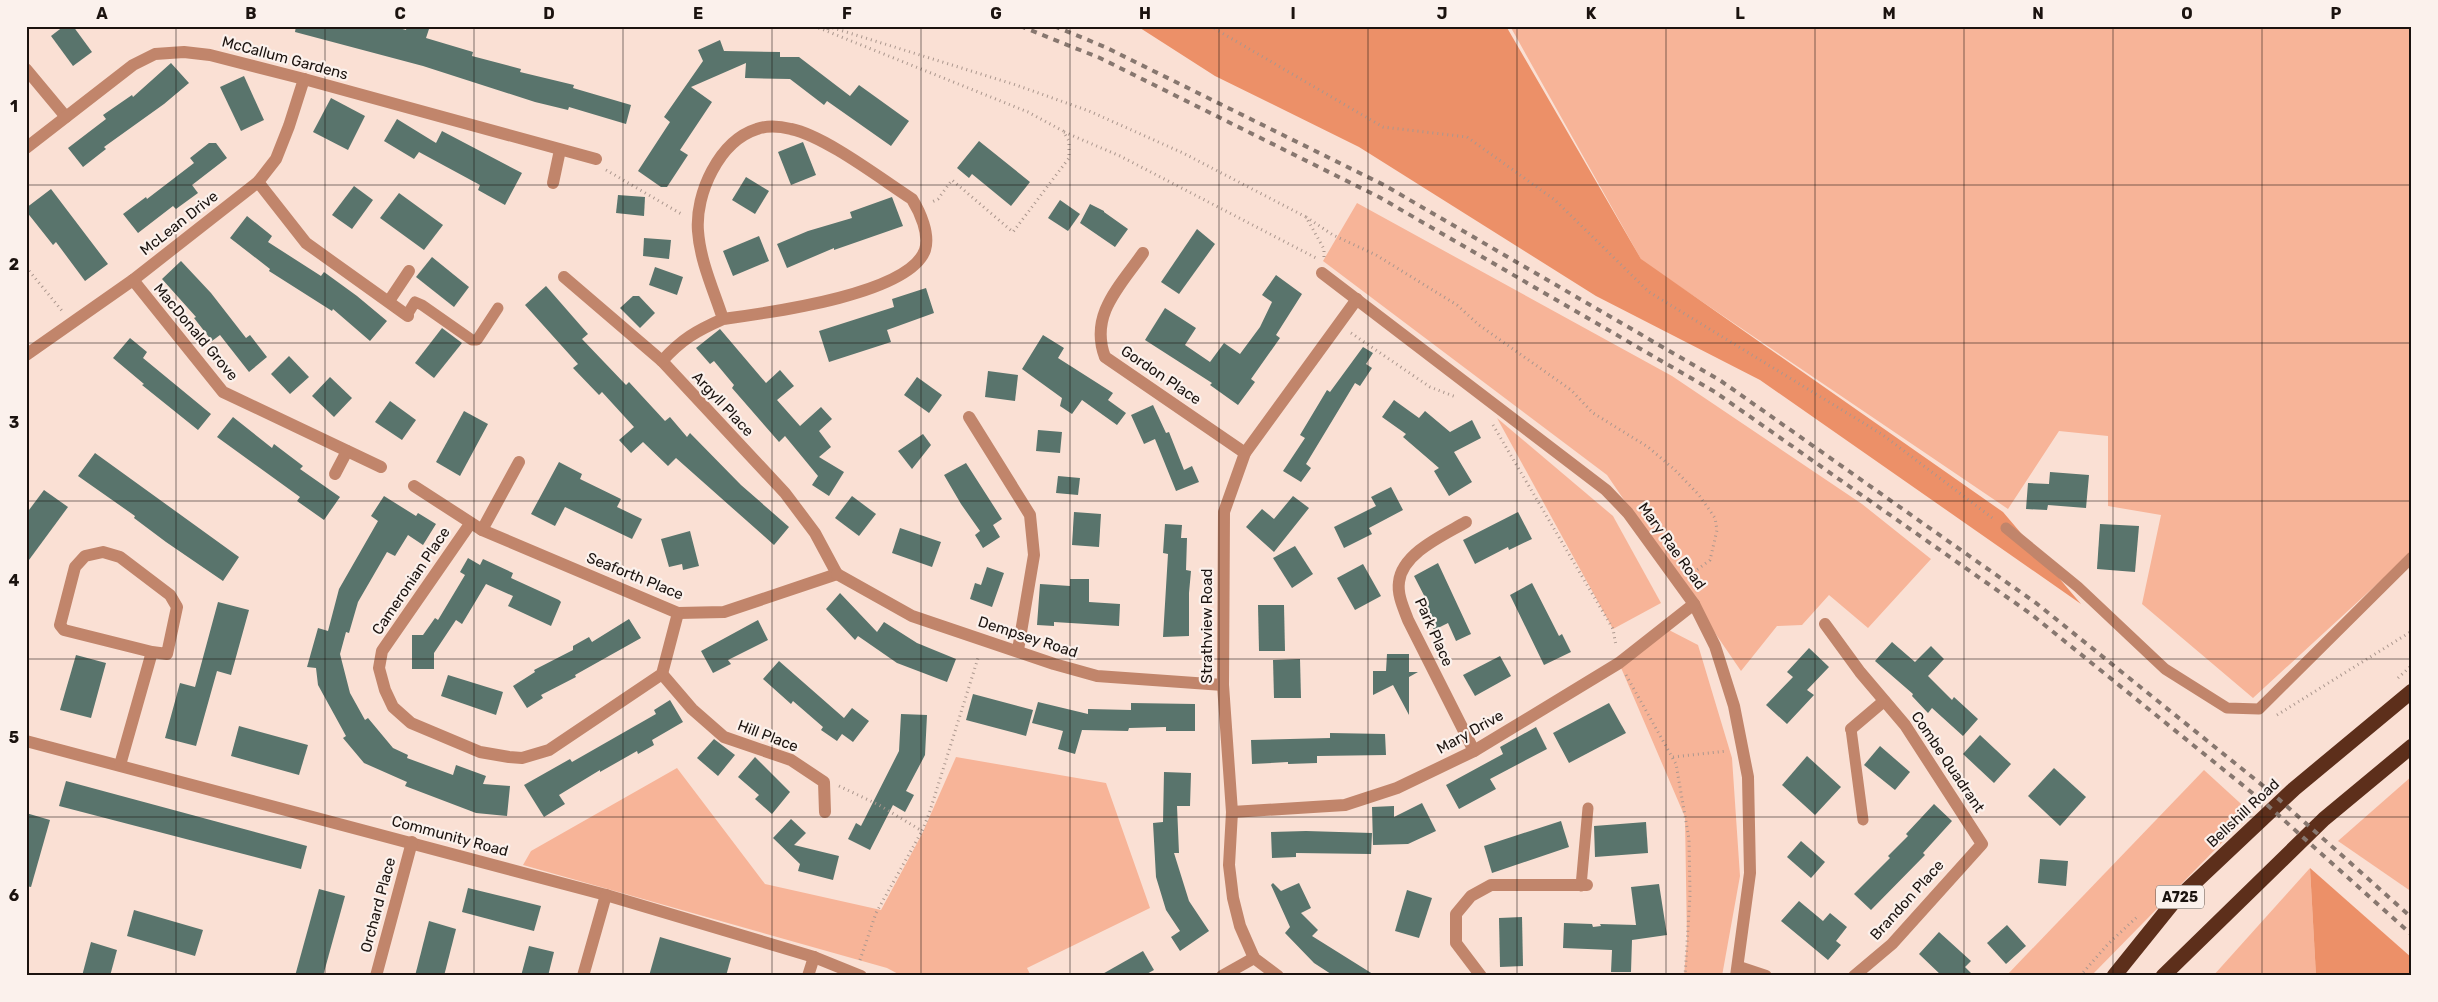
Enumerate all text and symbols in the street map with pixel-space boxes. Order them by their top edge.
text: A [96,4,108,23]
text: B [245,4,257,23]
text: C [394,4,406,23]
text: D [543,4,555,23]
text: E [693,4,703,23]
text: F [842,4,852,23]
text: G [990,4,1002,23]
text: H [1139,4,1151,23]
text: I [1290,4,1296,23]
text: J [1437,4,1447,23]
text: K [1586,4,1597,23]
text: L [1735,4,1745,23]
text: M [1882,4,1896,23]
text: N [2032,4,2044,23]
text: O [2181,4,2193,23]
text: P [2331,4,2342,23]
street label: McCallum Gardens [220,32,350,84]
text: 1 [10,97,18,116]
street label: McLean Drive [136,187,222,259]
text: 2 [9,255,19,274]
street label: MacDonald Grove [150,280,242,384]
street label: Gordon Place [1117,342,1205,408]
street label: Argyll Place [688,368,758,440]
text: 3 [9,413,19,432]
street label: Mary Rae Road [1634,499,1710,593]
street label: Cameronian Place [368,524,454,638]
street label: Seaforth Place [584,548,686,604]
street label: Strathview Road [1198,569,1216,683]
text: 4 [9,571,20,590]
street label: Park Place [1411,595,1457,669]
street label: Dempsey Road [976,612,1080,662]
street label: Mary Drive [1433,706,1507,758]
street label: Combe Quadrant [1908,708,1989,816]
street label: Hill Place [735,716,801,756]
text: 5 [9,728,19,747]
street label: Bellshill Road [2203,775,2283,851]
street label: Community Road [390,812,510,860]
street label: Orchard Place [357,855,399,955]
street label: Brandon Place [1866,856,1948,944]
text: 6 [9,886,19,905]
road number: A725 [2156,886,2204,909]

